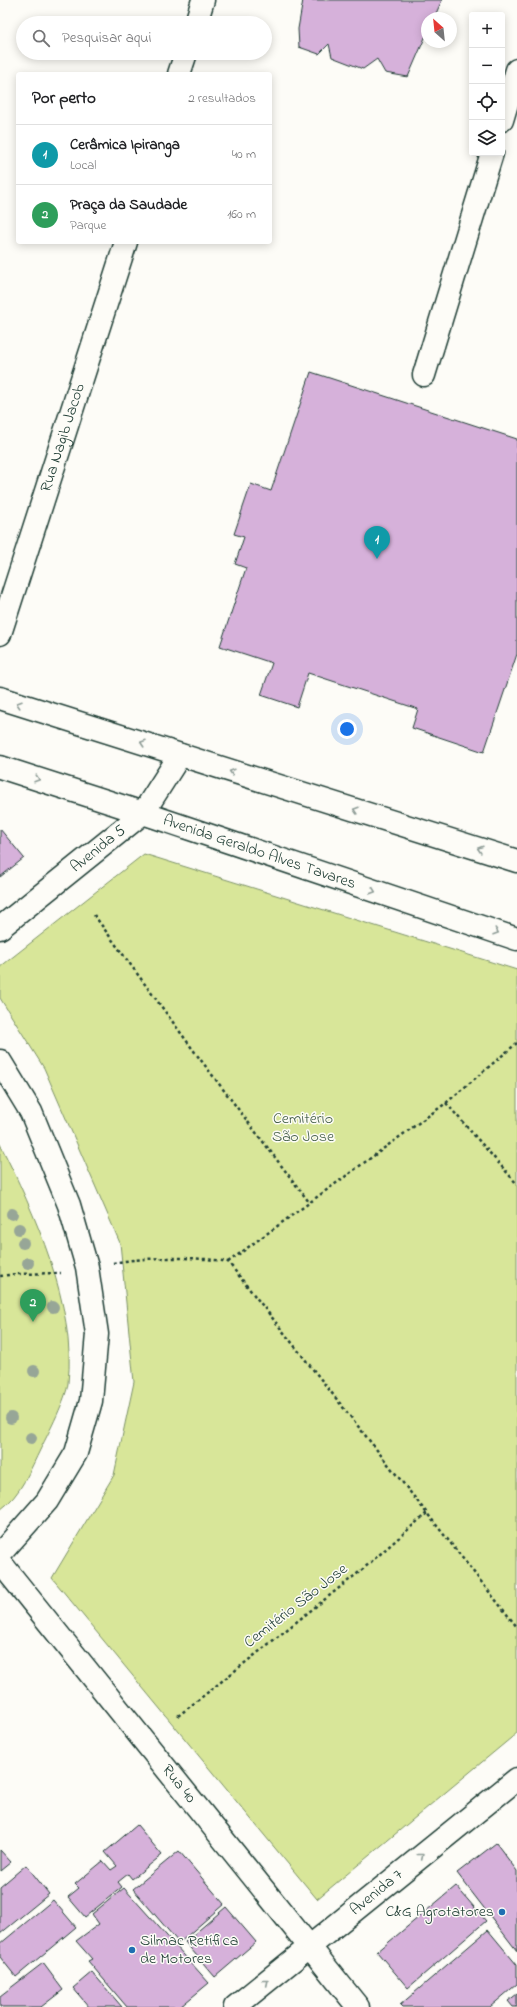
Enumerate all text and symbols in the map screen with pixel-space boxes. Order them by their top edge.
north arrow [421,12,457,48]
map controls [469,12,505,156]
button: + [469,12,505,48]
search box [16,16,272,60]
icon: search [30,27,52,49]
text: Pesquisar aqui [62,27,151,49]
button: − [469,48,505,84]
button: locate [469,84,505,120]
text: Por perto [32,86,96,111]
text: 2 resultados [188,89,256,108]
button: layers [469,120,505,156]
text: Cerâmica Ipiranga [70,134,180,156]
text: 1 [43,145,47,164]
text: 40 m [232,145,256,164]
text: Local [70,156,97,175]
text: Praça da Saudade [70,194,187,216]
text: 2 [42,205,48,224]
text: 160 m [227,205,256,224]
text: Parque [70,216,106,235]
street label: Rua Nagib Jacob [34,380,92,495]
pin: 1 [364,526,390,559]
one-way arrow [15,700,22,709]
your location [337,719,357,739]
one-way arrow [139,740,146,748]
one-way arrow [228,768,235,776]
one-way arrow [33,774,40,783]
one-way arrow [352,807,359,815]
street label: Avenida Geraldo Alves Tavares [160,809,359,896]
street label: Avenida 5 [65,819,131,879]
one-way arrow [476,845,483,854]
one-way arrow [370,886,377,894]
one-way arrow [493,927,500,936]
park label: Cemitério São Jose [272,1107,335,1149]
pin: 2 [20,1289,46,1322]
street label: Cemitério São Jose [239,1557,354,1654]
street label: Rua 40 [155,1759,202,1809]
one-way arrow [416,1854,424,1861]
street label: Avenida 7 [345,1863,409,1922]
place label: C&G Agrotatores [386,1900,494,1924]
marker: C&G Agrotatores [497,1907,507,1917]
place label: Silmac Retífica de Motores [140,1929,238,1971]
marker: Silmac Retífica de Motores [127,1945,137,1955]
one-way arrow [261,1980,268,1987]

